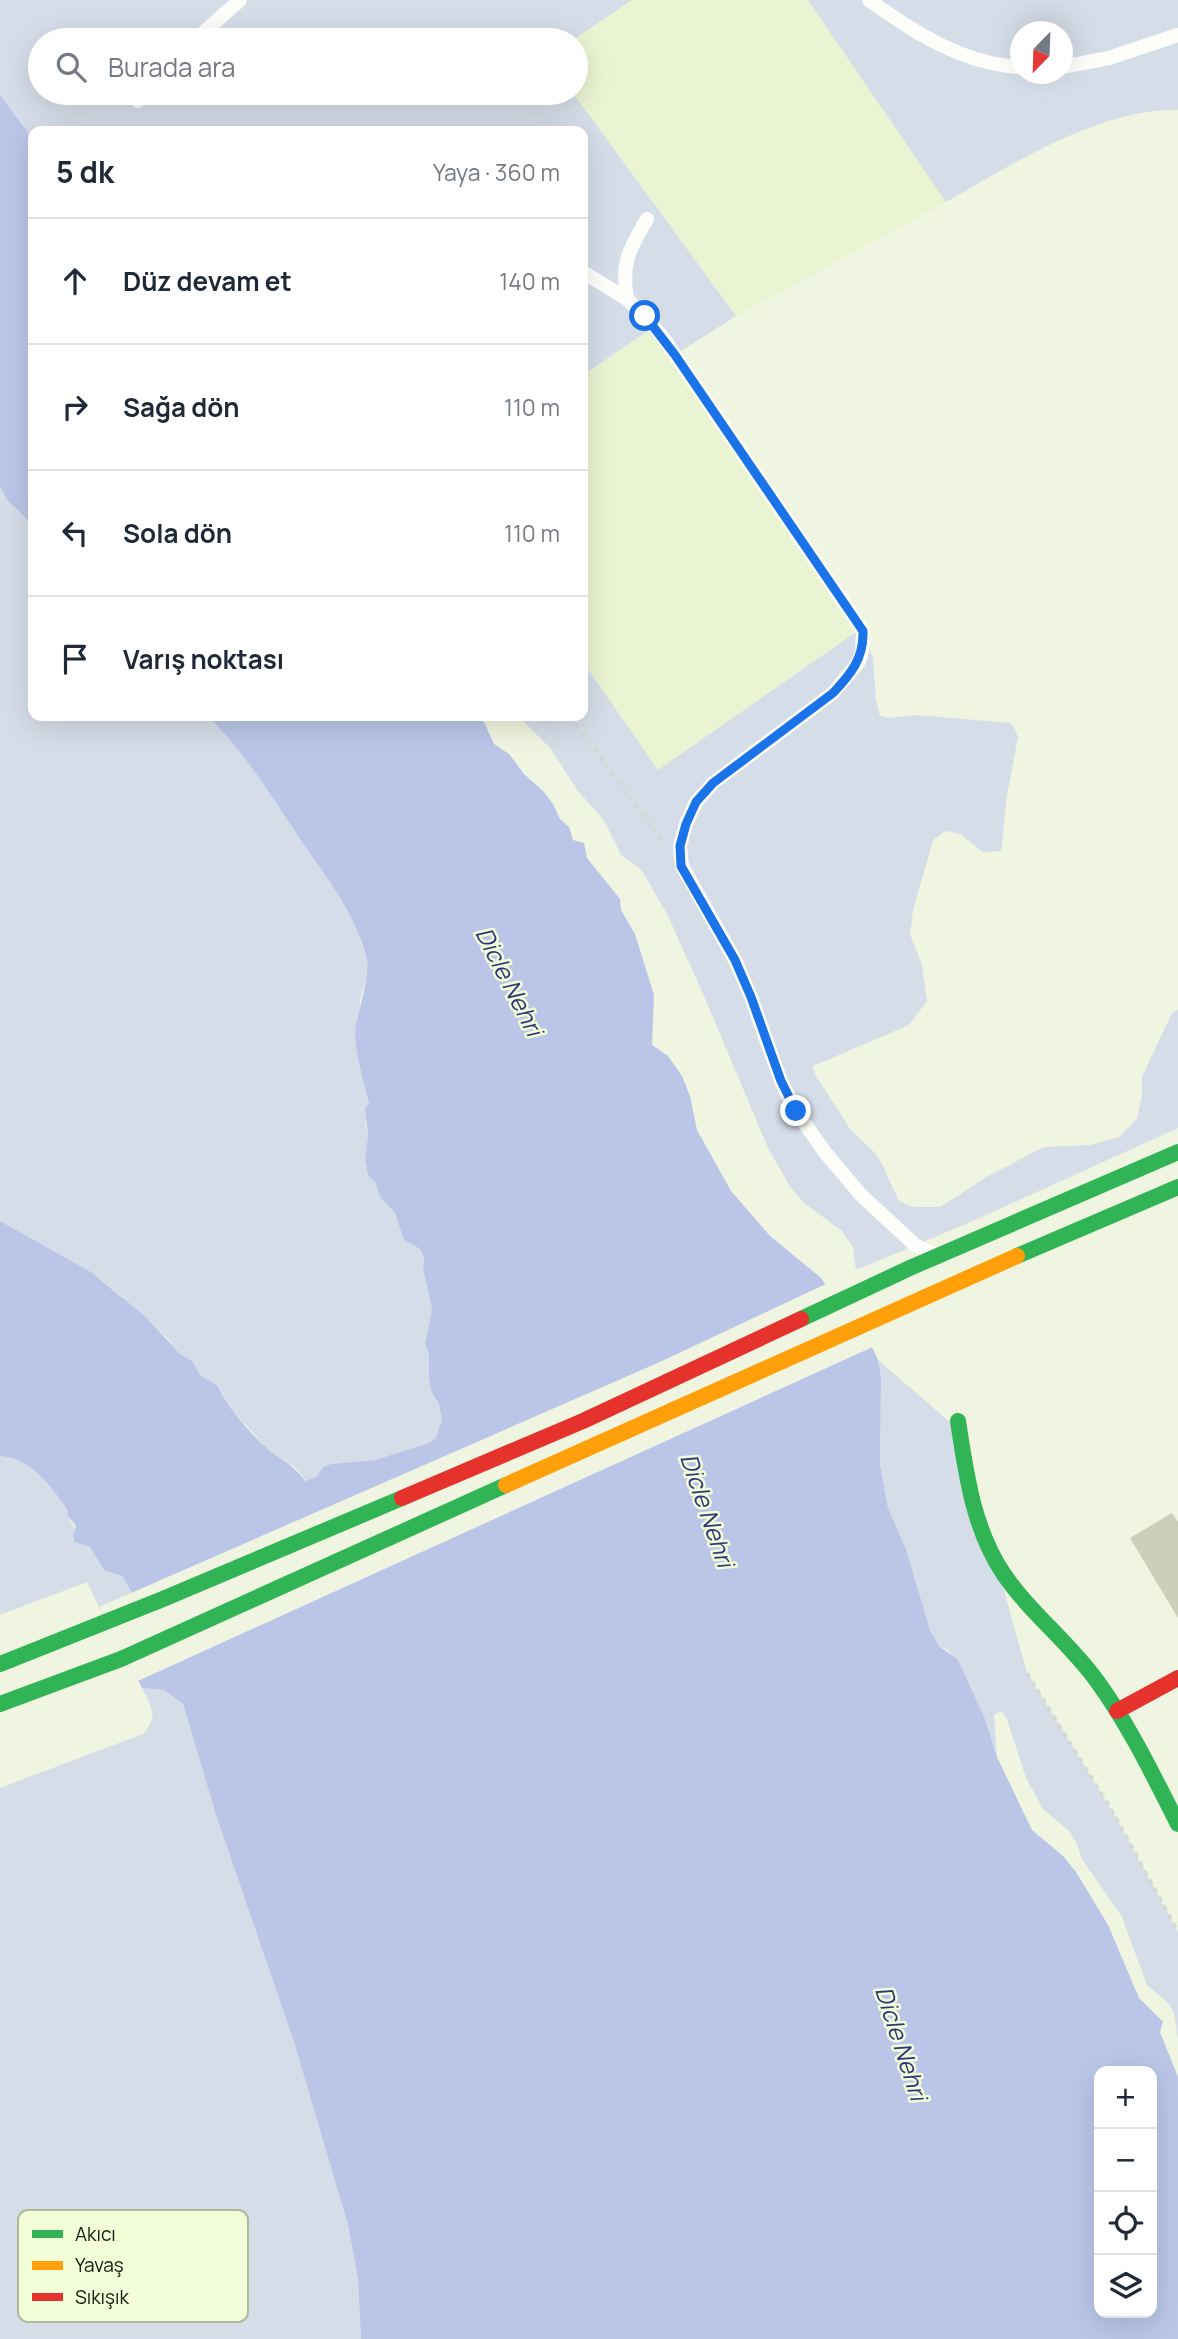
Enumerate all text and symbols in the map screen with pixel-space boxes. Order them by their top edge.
north arrow [1010,21,1073,84]
search box [28,28,588,105]
icon: search [52,48,90,86]
text: Burada ara [108,49,235,85]
text: 5 dk [56,151,114,192]
text: Yaya · 360 m [433,156,560,188]
icon: ahead [56,262,94,300]
text: Düz devam et [123,263,292,299]
text: 140 m [499,265,560,297]
route start [629,300,660,331]
icon: right [56,388,94,426]
text: Sağa dön [123,389,240,425]
text: 110 m [504,391,560,423]
icon: left [56,514,94,552]
text: Sola dön [123,515,232,551]
text: 110 m [504,517,560,549]
icon: arrive [56,640,94,678]
text: Varış noktası [123,641,284,677]
water label: Dicle Nehri [469,921,553,1044]
route end [780,1095,811,1126]
water label: Dicle Nehri [673,1449,744,1574]
water label: Dicle Nehri [868,1982,937,2107]
map controls [1094,2066,1157,2318]
button: + [1094,2066,1157,2129]
button: − [1094,2129,1157,2192]
button: locate [1094,2192,1157,2255]
legend [18,2210,248,2322]
text: Akıcı [75,2221,116,2247]
text: Yavaş [75,2252,124,2278]
button: layers [1094,2255,1157,2318]
text: Sıkışık [75,2284,129,2310]

